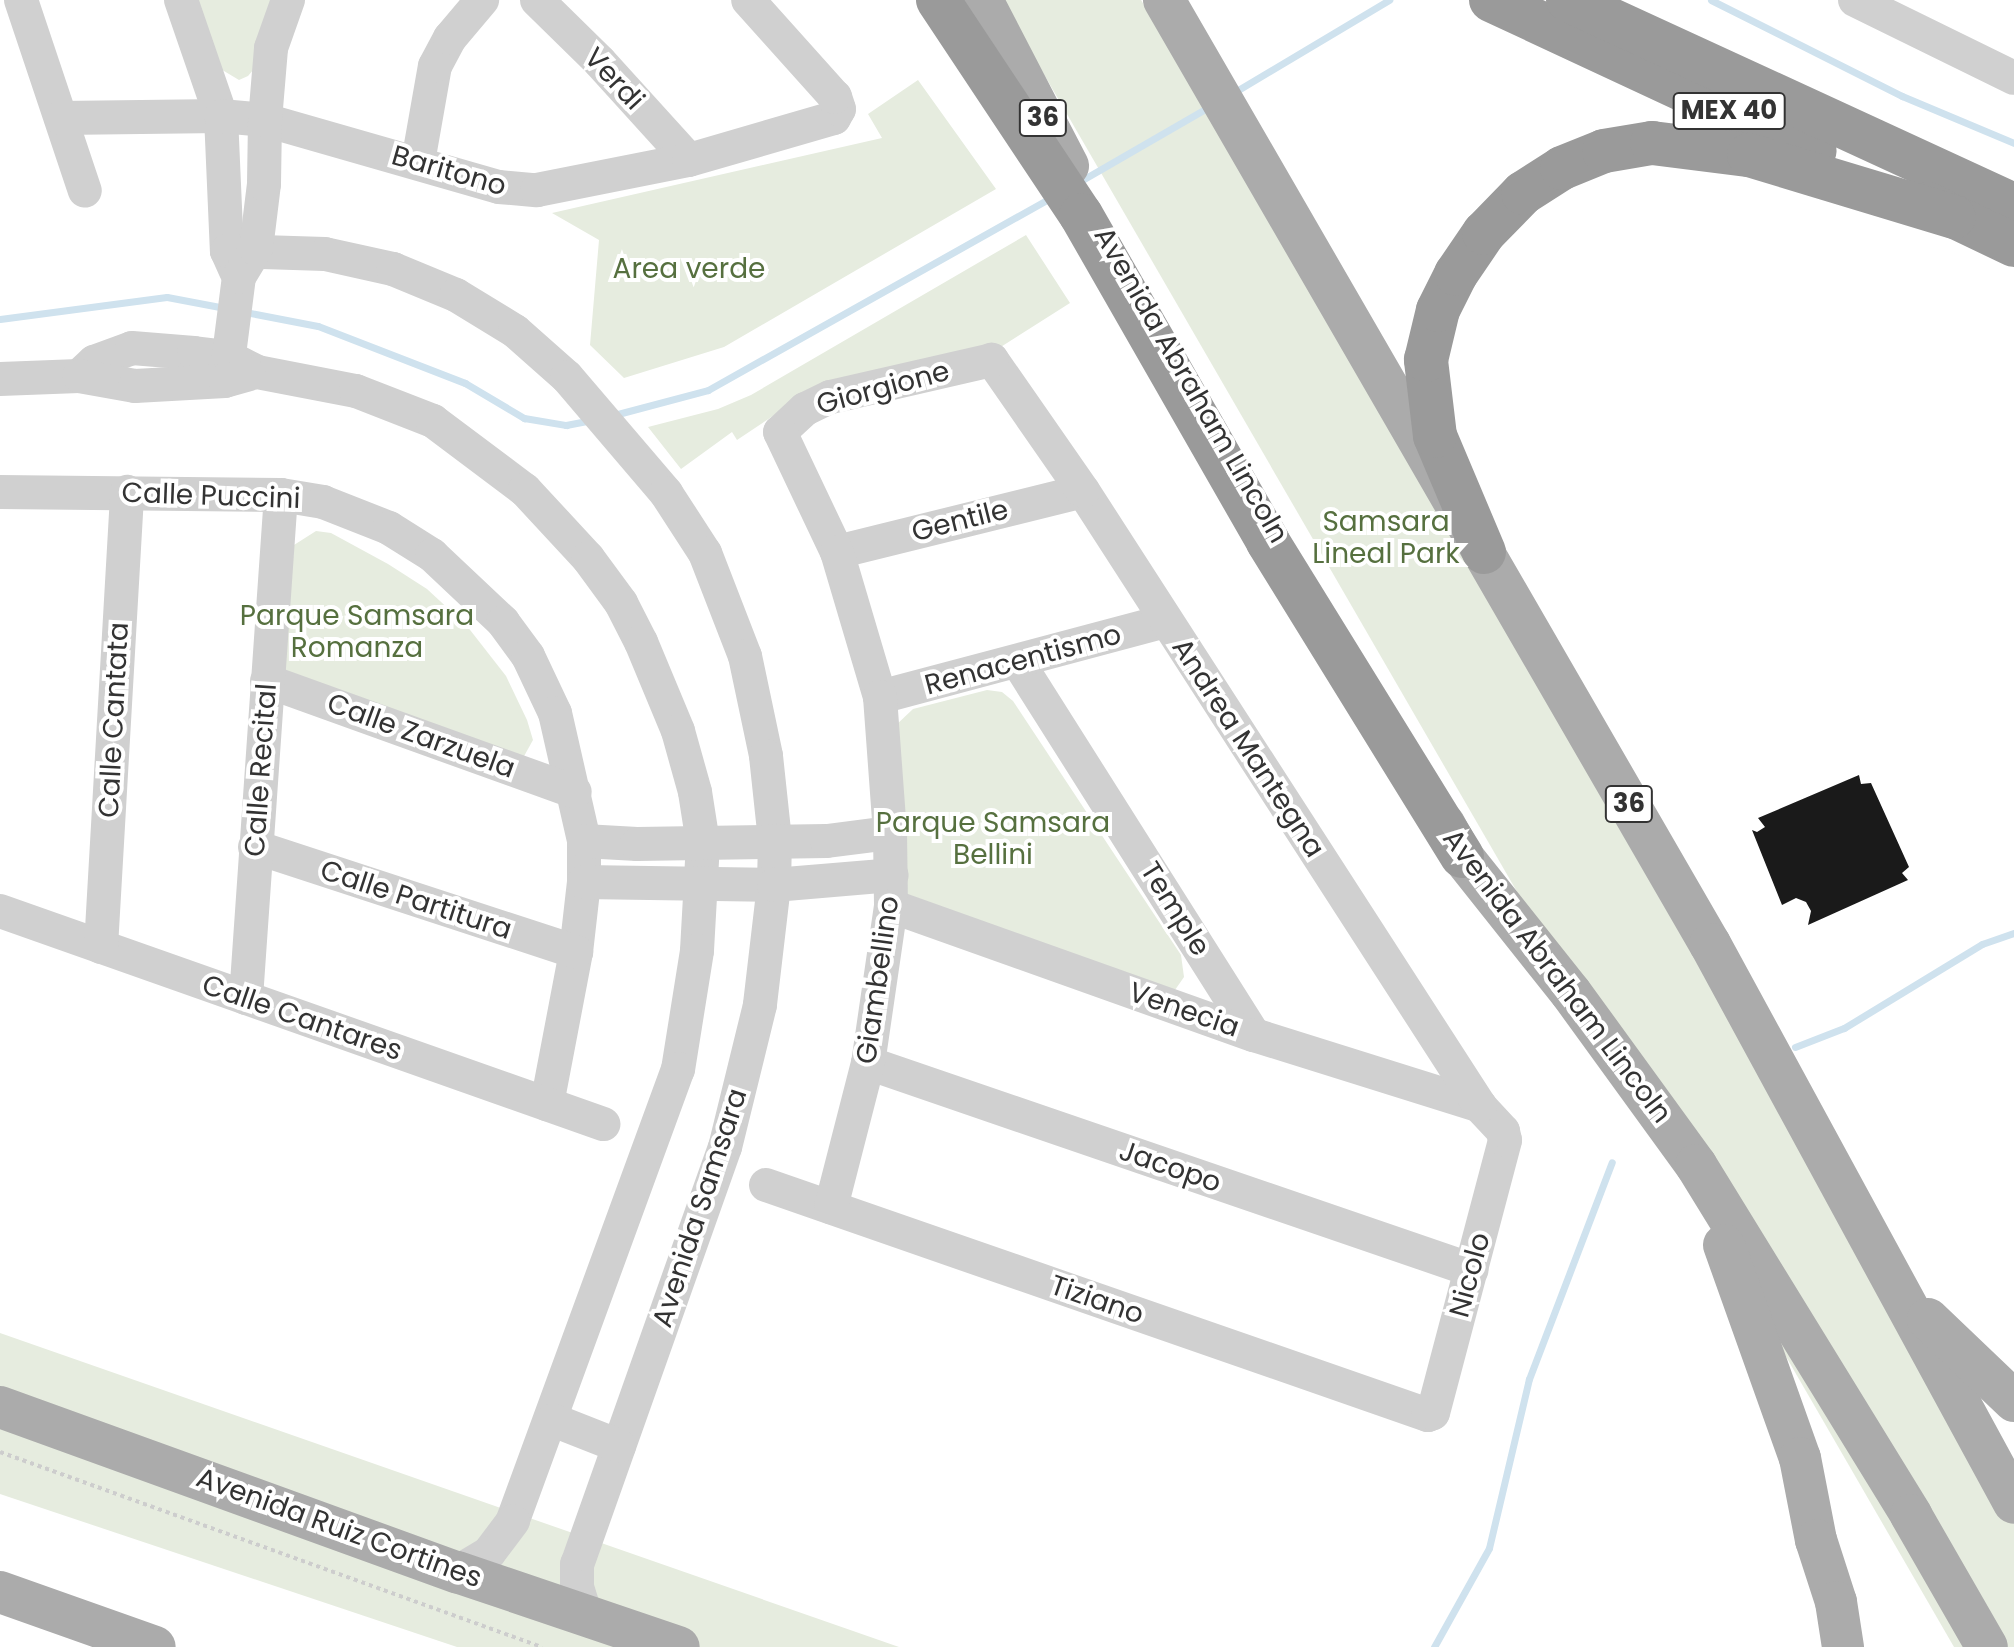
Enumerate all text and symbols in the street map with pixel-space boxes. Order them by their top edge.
street label: Verdi [577,41,651,117]
road number: MEX 40 [1671,89,1787,133]
road number: 36 [1017,96,1069,140]
street label: Baritono [388,139,510,203]
street label: Avenida Abraham Lincoln [1087,221,1295,549]
park label: Area verde [613,252,765,286]
street label: Giorgione [813,354,953,422]
street label: Calle Puccini [121,476,301,516]
street label: Gentile [908,493,1012,549]
park label: Samsara Lineal Park [1312,505,1460,571]
park label: Parque Samsara Romanza [240,599,474,665]
street label: Renacentismo [921,618,1125,702]
street label: Calle Cantata [92,621,136,819]
street label: Andrea Mantegna [1165,632,1331,864]
street label: Calle Recital [238,682,284,858]
street label: Calle Zarzuela [322,686,520,786]
road number: 36 [1603,782,1655,826]
park label: Parque Samsara Bellini [876,806,1110,872]
street label: Avenida Abraham Lincoln [1436,823,1678,1129]
street label: Calle Partitura [316,853,516,947]
street label: Temple [1133,856,1217,962]
street label: Giambellino [850,894,906,1066]
street label: Calle Cantares [198,968,406,1068]
street label: Venecia [1124,975,1244,1045]
street label: Avenida Samsara [646,1084,754,1332]
street label: Jacopo [1115,1134,1225,1200]
street label: Nicolo [1443,1229,1497,1321]
street label: Tiziano [1046,1268,1148,1332]
street label: Avenida Ruiz Cortines [192,1461,486,1595]

